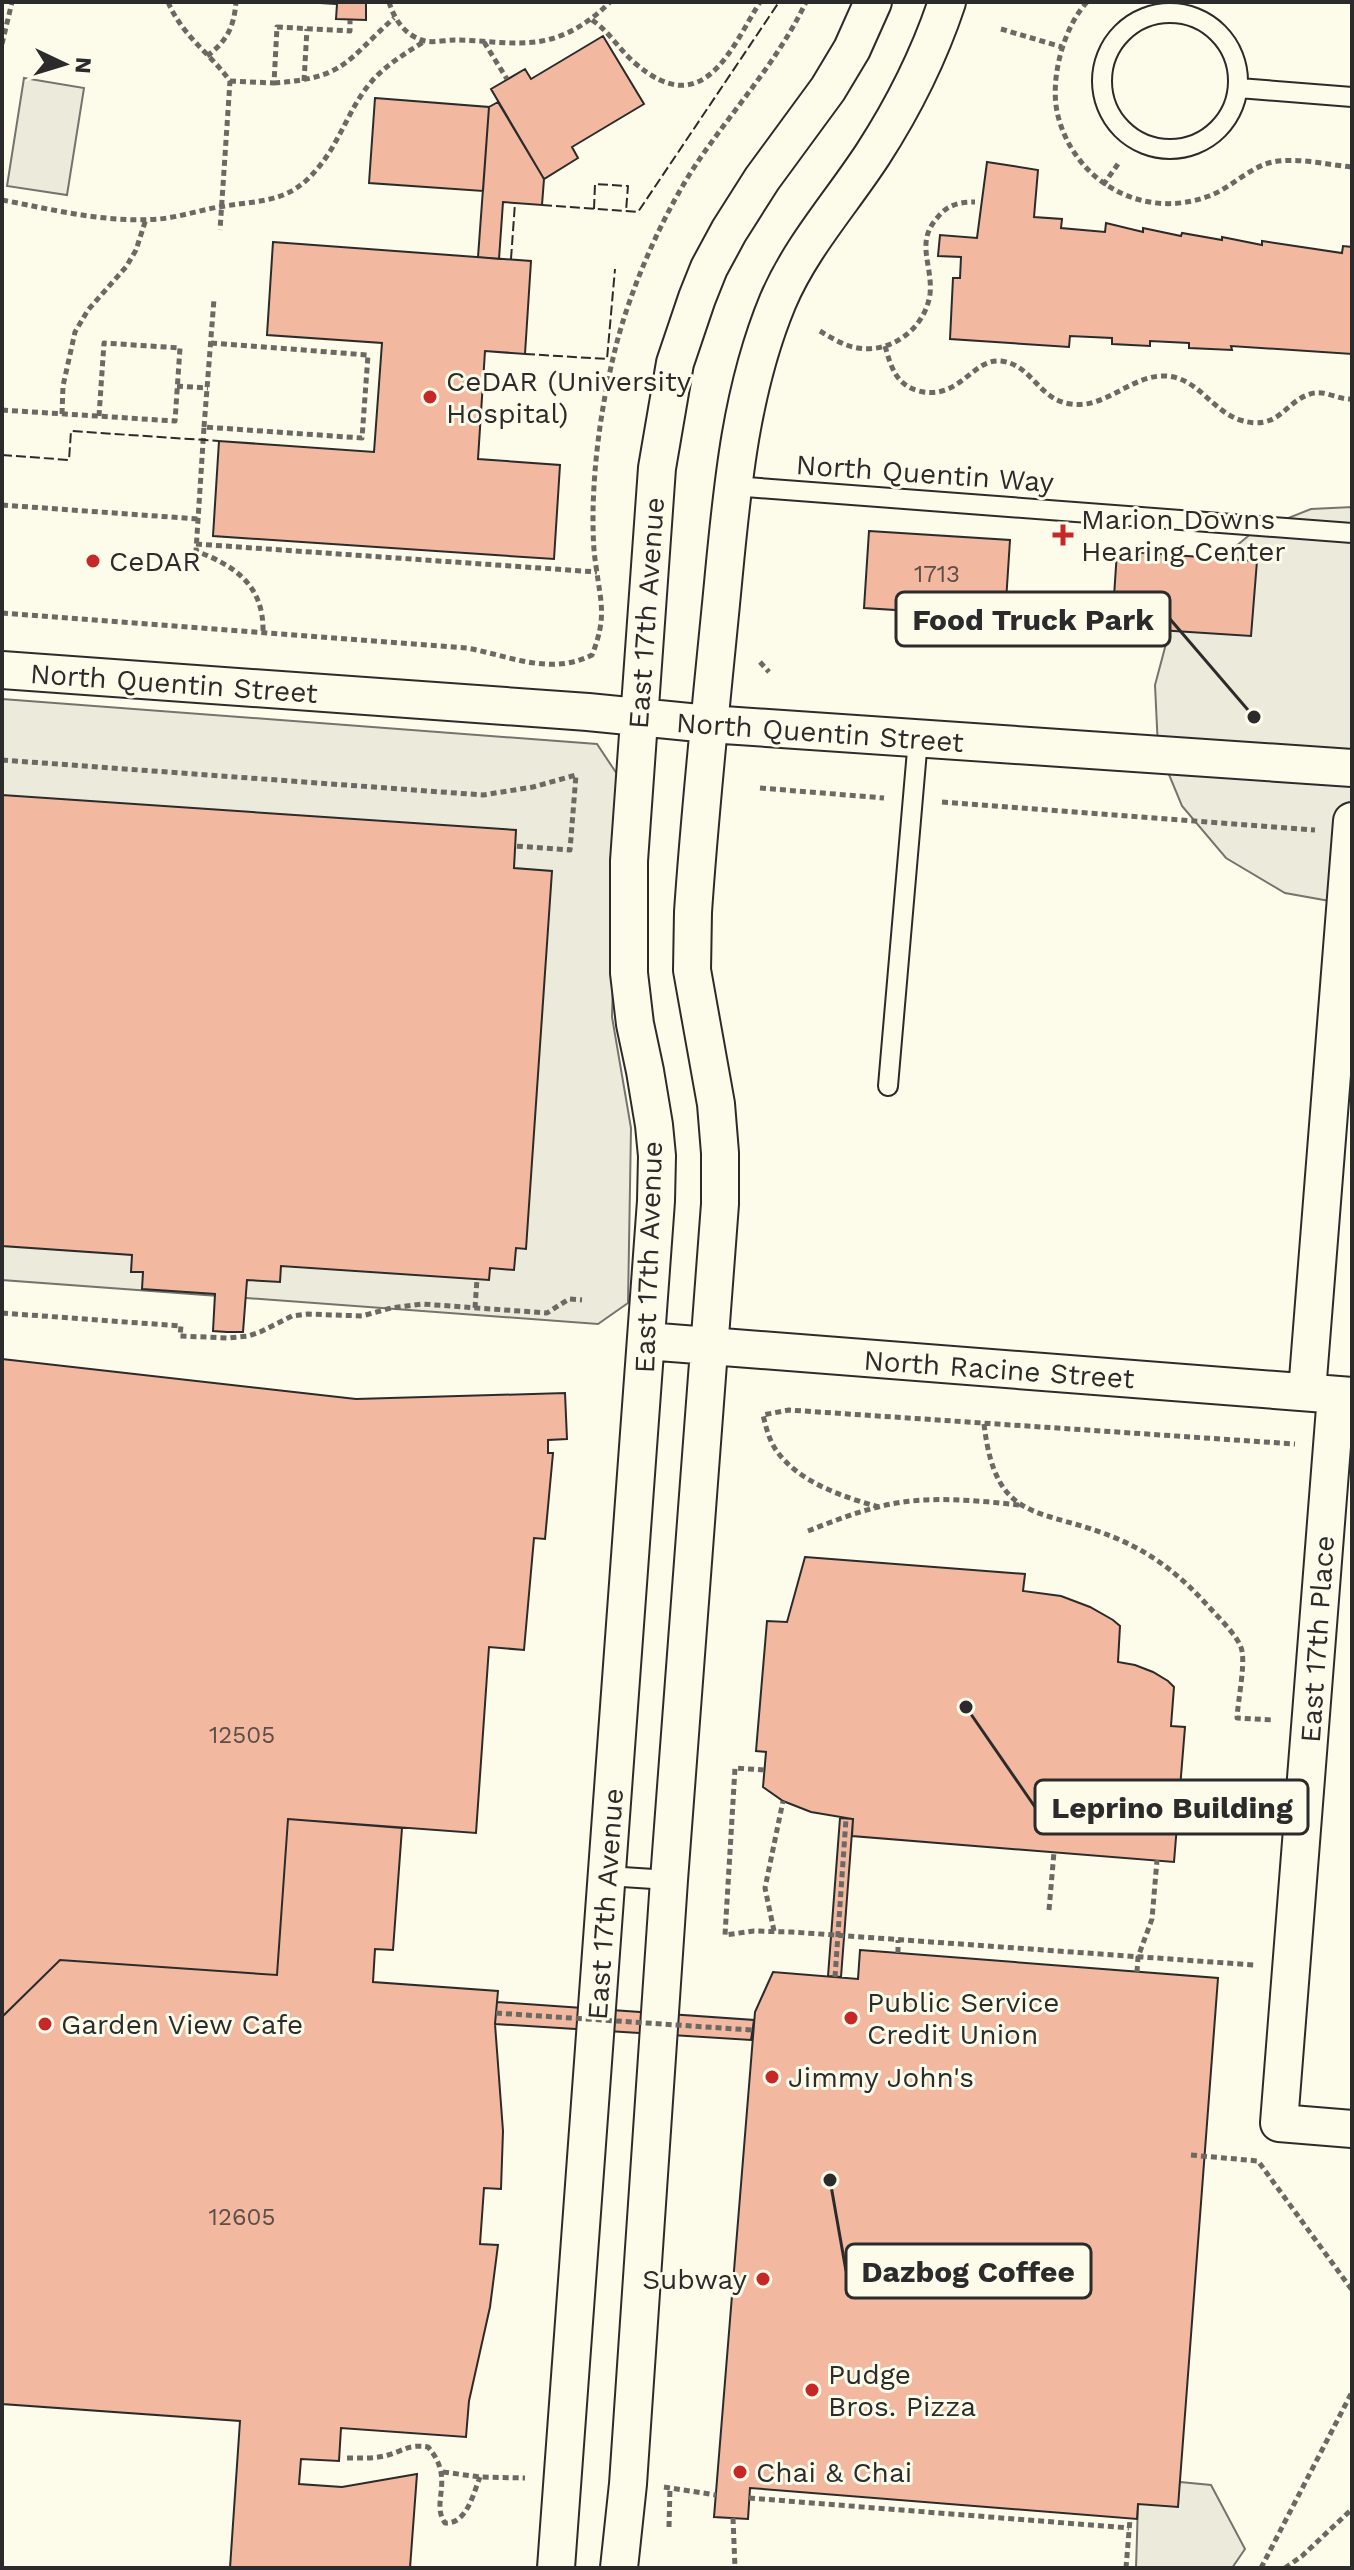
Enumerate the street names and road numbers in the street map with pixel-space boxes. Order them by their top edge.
street label: North Quentin Way [795,448,1056,499]
street label: East 17th Avenue [622,496,671,730]
street label: North Quentin Street [29,657,319,710]
street label: North Quentin Street [675,706,965,759]
street label: East 17th Avenue [628,1140,669,1374]
street label: North Racine Street [863,1344,1136,1395]
street label: East 17th Place [1294,1534,1341,1744]
street label: East 17th Avenue [581,1787,630,2021]

